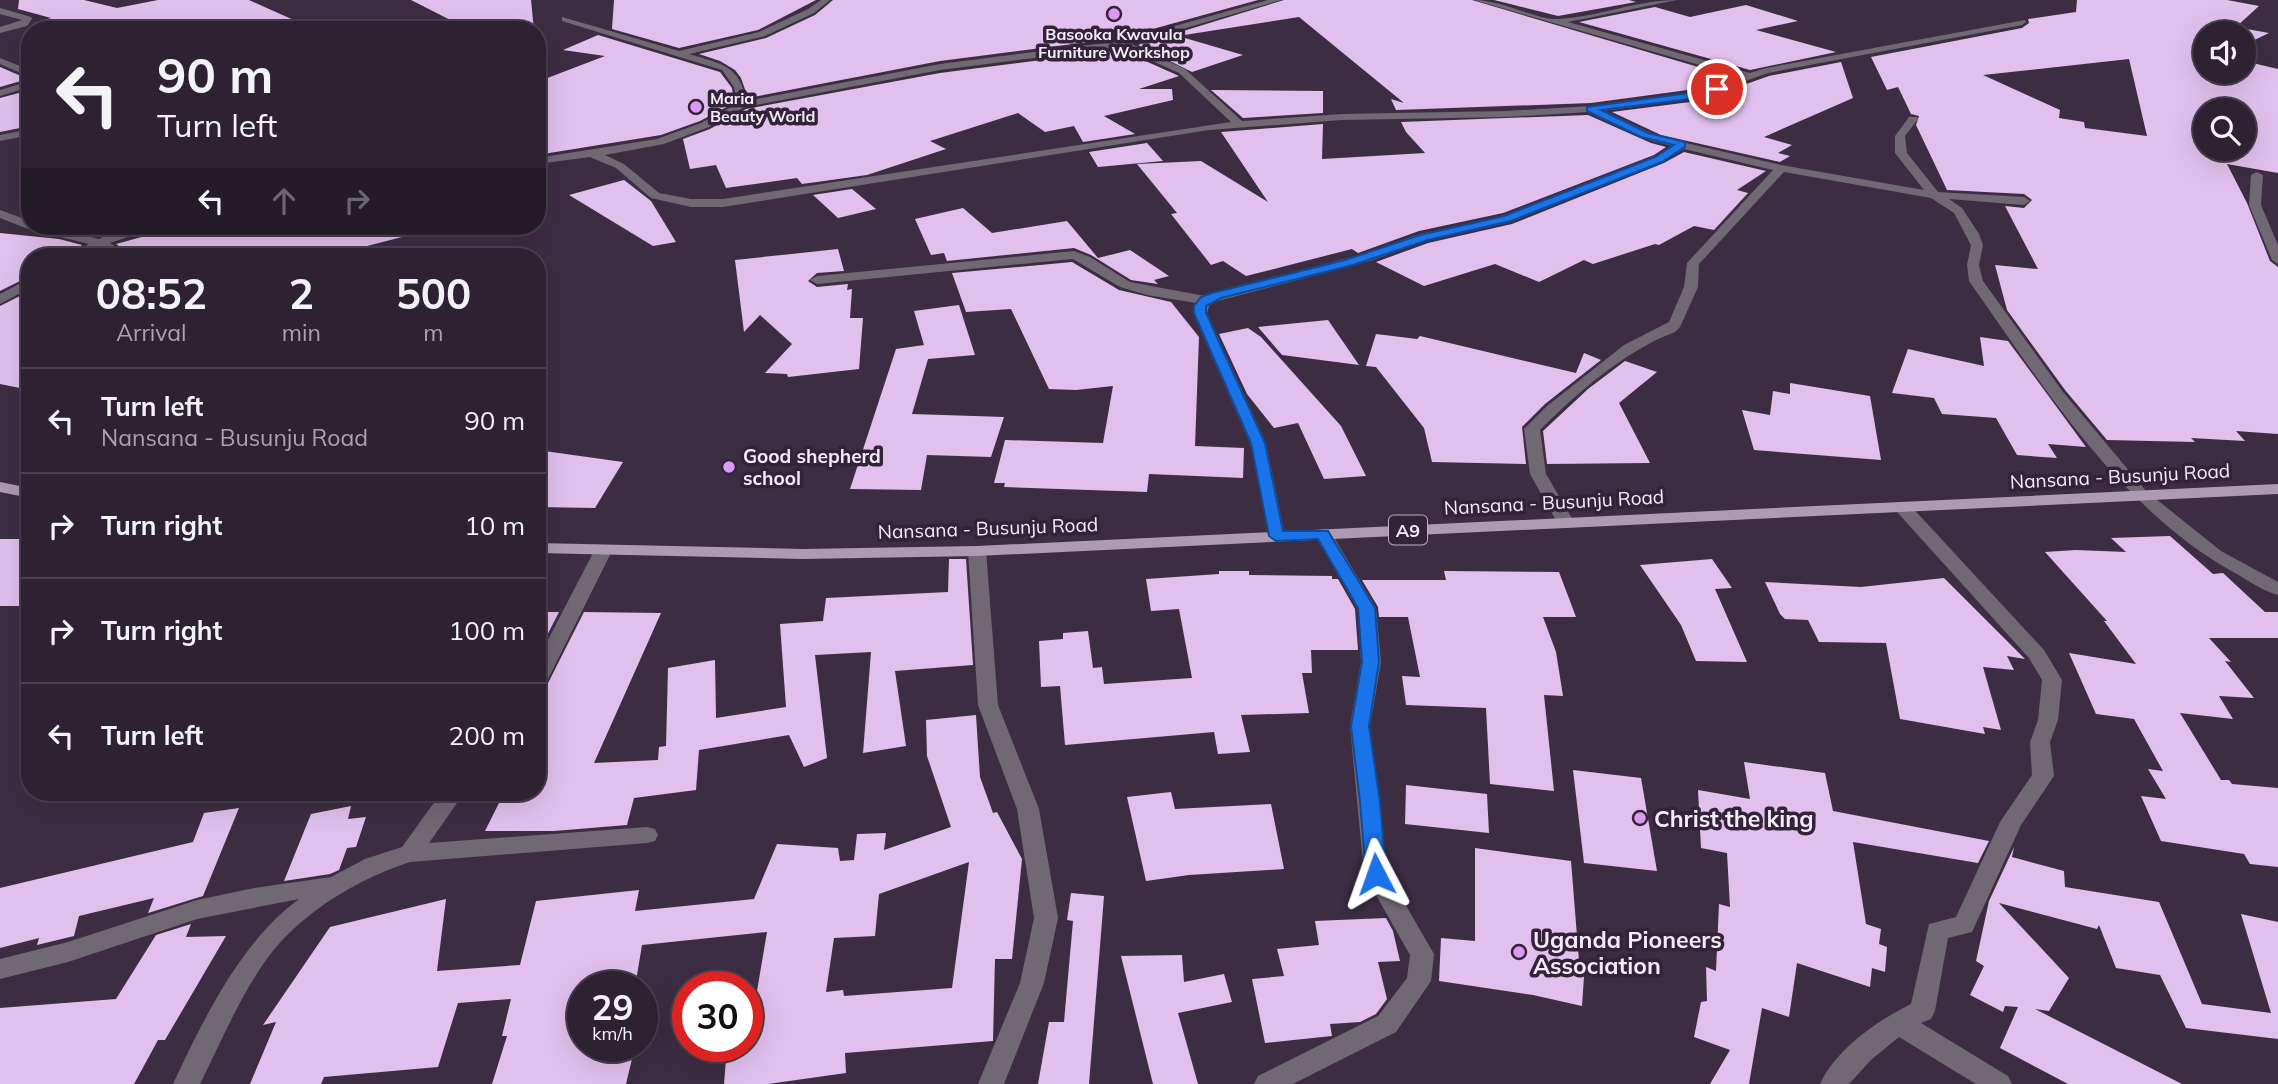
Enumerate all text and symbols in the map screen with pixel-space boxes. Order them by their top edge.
marker: Basooka Kwavula Furniture Workshop [1106,6,1122,22]
map controls [2193,21,2256,161]
button: sound [2193,21,2256,84]
place label: Basooka Kwavula Furniture Workshop [1038,24,1190,62]
text: 90 m [157,44,273,105]
icon: left [42,49,133,140]
pin [1687,59,1747,119]
icon: arrive [1698,70,1736,108]
place label: Maria Beauty World [710,88,815,126]
button: search [2193,98,2256,161]
marker: Maria Beauty World [688,99,704,115]
text: Turn left [157,105,277,145]
icon: left [192,182,230,220]
icon: ahead [265,182,303,220]
icon: right [338,182,376,220]
text: 08:52 [96,267,207,320]
text: 2 [289,267,314,320]
text: 500 [396,267,471,320]
text: Arrival [116,318,187,347]
text: min [282,318,321,347]
text: m [423,318,444,347]
text: Turn left [101,390,203,423]
icon: left [42,402,80,440]
text: 90 m [464,404,525,437]
text: Nansana - Busunju Road [101,423,368,452]
place label: Good shepherd school [743,444,881,490]
street label: Nansana - Busunju Road [2009,458,2231,494]
marker: Good shepherd school [721,459,737,475]
street label: Nansana - Busunju Road [1443,484,1665,520]
icon: right [42,507,80,545]
text: Turn right [101,509,222,542]
text: 10 m [464,509,525,542]
street label: Nansana - Busunju Road [877,512,1099,544]
road number: A9 [1389,516,1427,544]
icon: right [42,612,80,650]
text: Turn right [101,614,222,647]
text: 100 m [449,614,525,647]
icon: left [42,717,80,755]
text: Turn left [101,719,203,752]
text: 200 m [449,719,525,752]
place label: Christ the king [1654,804,1813,833]
marker: Christ the king [1632,810,1648,826]
position arrow [1339,837,1413,911]
place label: Uganda Pioneers Association [1533,925,1722,980]
marker: Uganda Pioneers Association [1511,944,1527,960]
speed limit sign: 30 [672,971,763,1062]
text: 29 [591,985,634,1029]
text: km/h [592,1022,633,1045]

